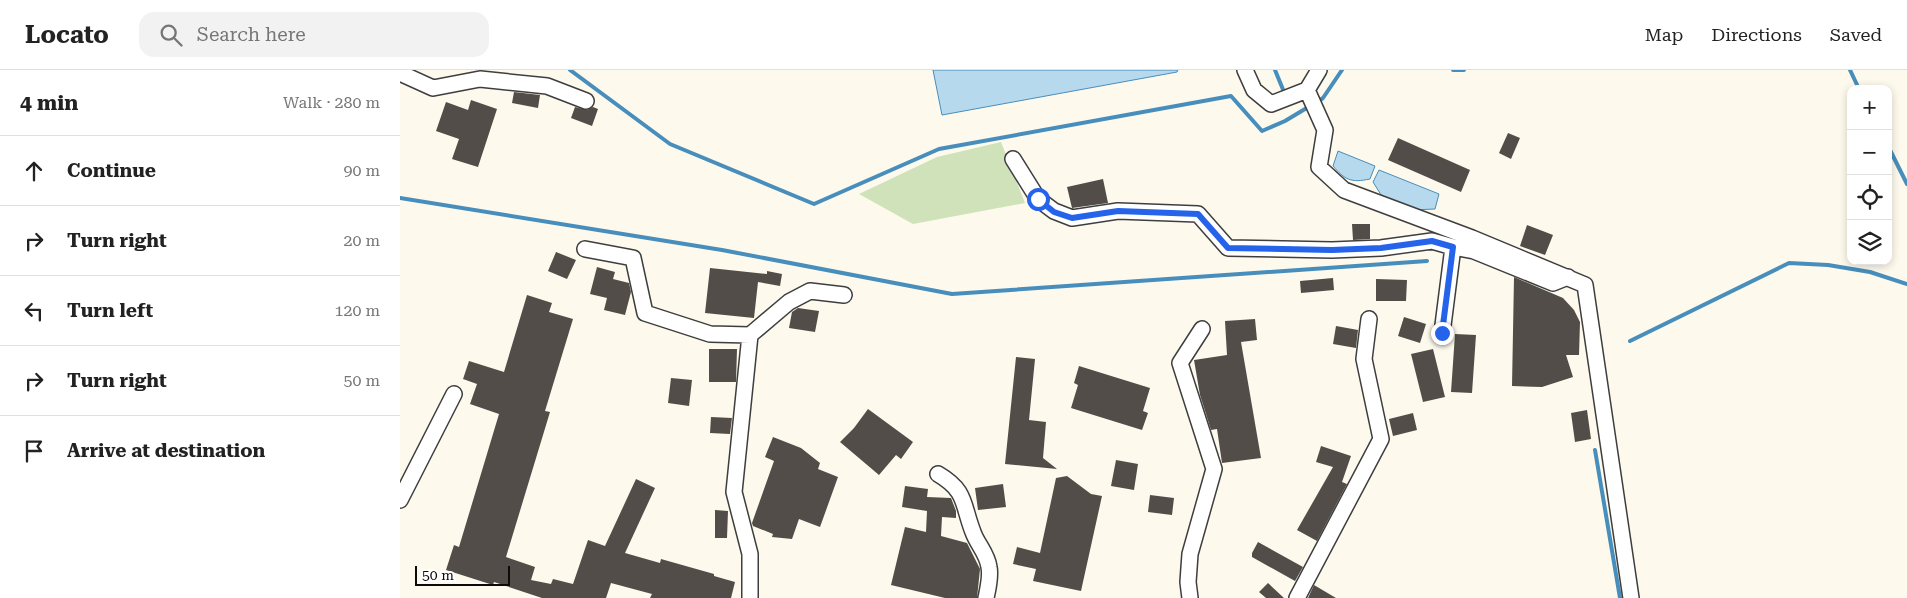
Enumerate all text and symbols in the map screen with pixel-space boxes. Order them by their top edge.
search box [139,12,489,57]
text: Locato [25,21,109,49]
icon: search [157,21,185,49]
text: Search here [197,23,306,46]
text: Map [1645,24,1683,45]
text: Directions [1711,24,1802,45]
text: Saved [1830,24,1882,45]
map controls [1847,85,1892,265]
button: + [1847,85,1892,130]
text: 4 min [20,91,78,115]
text: Walk · 280 m [283,93,380,112]
button: − [1847,130,1892,175]
icon: ahead [20,157,48,185]
text: Continue [67,159,156,182]
text: 90 m [343,161,380,180]
button: locate [1847,175,1892,220]
route start [1027,188,1050,211]
button: layers [1847,220,1892,265]
icon: right [20,227,48,255]
text: Turn right [67,229,167,252]
text: 20 m [343,231,380,250]
icon: left [20,297,48,325]
text: Turn left [67,299,153,322]
text: 120 m [334,301,380,320]
route end [1431,322,1454,345]
icon: right [20,367,48,395]
text: Turn right [67,369,167,392]
text: 50 m [343,371,380,390]
icon: arrive [20,437,48,465]
text: Arrive at destination [67,439,265,462]
scale bar [415,563,510,586]
text: 50 m [422,567,454,583]

